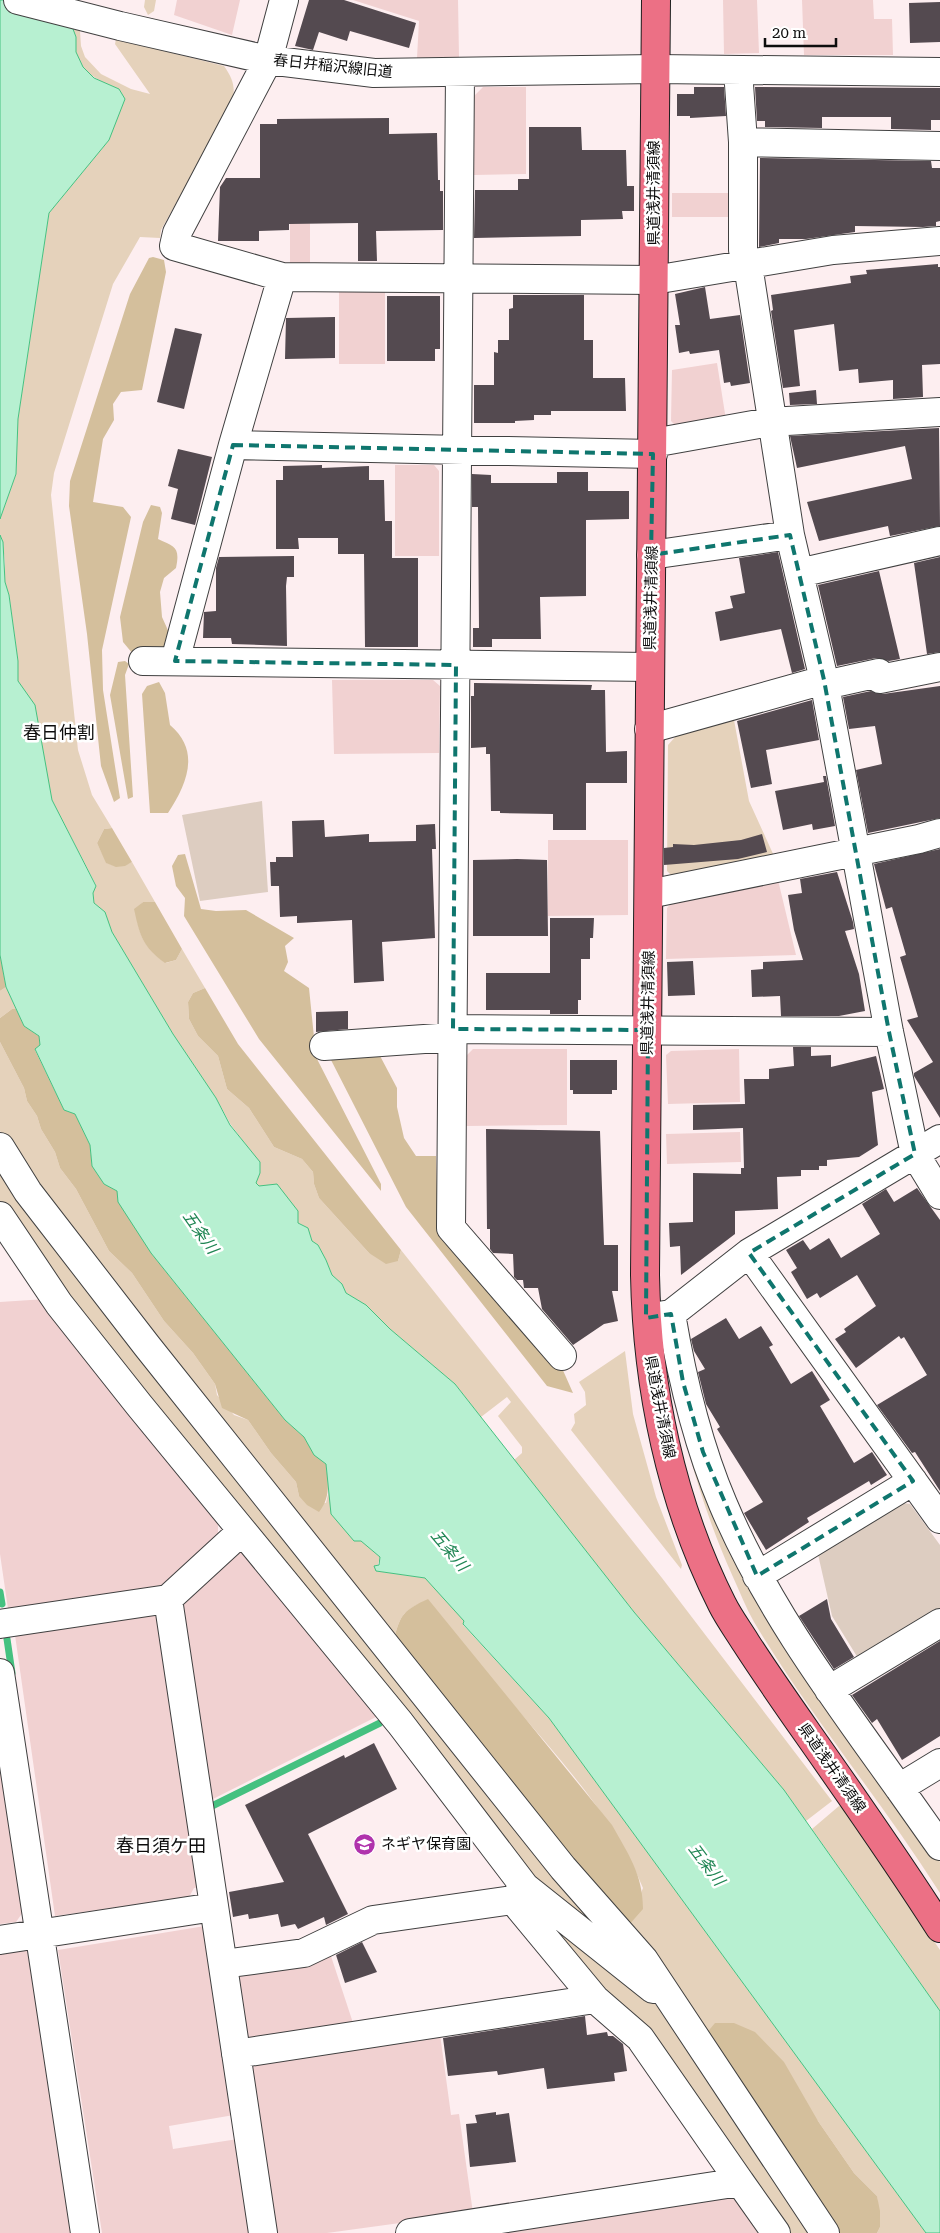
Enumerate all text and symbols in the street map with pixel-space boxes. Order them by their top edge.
scale bar [765,15,836,47]
text: 20 m [772,24,807,42]
street label: 春日井稲沢線旧道 [272,51,394,81]
street label: 県道浅井清須線 [645,140,663,246]
street label: 県道浅井清須線 [641,545,661,651]
district label: 春日仲割 [23,722,95,743]
street label: 県道浅井清須線 [638,950,658,1056]
water label: 五条川 [179,1207,223,1259]
street label: 県道浅井清須線 [641,1354,679,1460]
water label: 五条川 [427,1526,474,1576]
street label: 県道浅井清須線 [795,1720,869,1816]
school or university icon: ネギヤ保育園 [353,1832,377,1856]
district label: 春日須ケ田 [116,1835,206,1856]
place label: ネギヤ保育園 [381,1835,471,1853]
water label: 五条川 [685,1839,730,1891]

